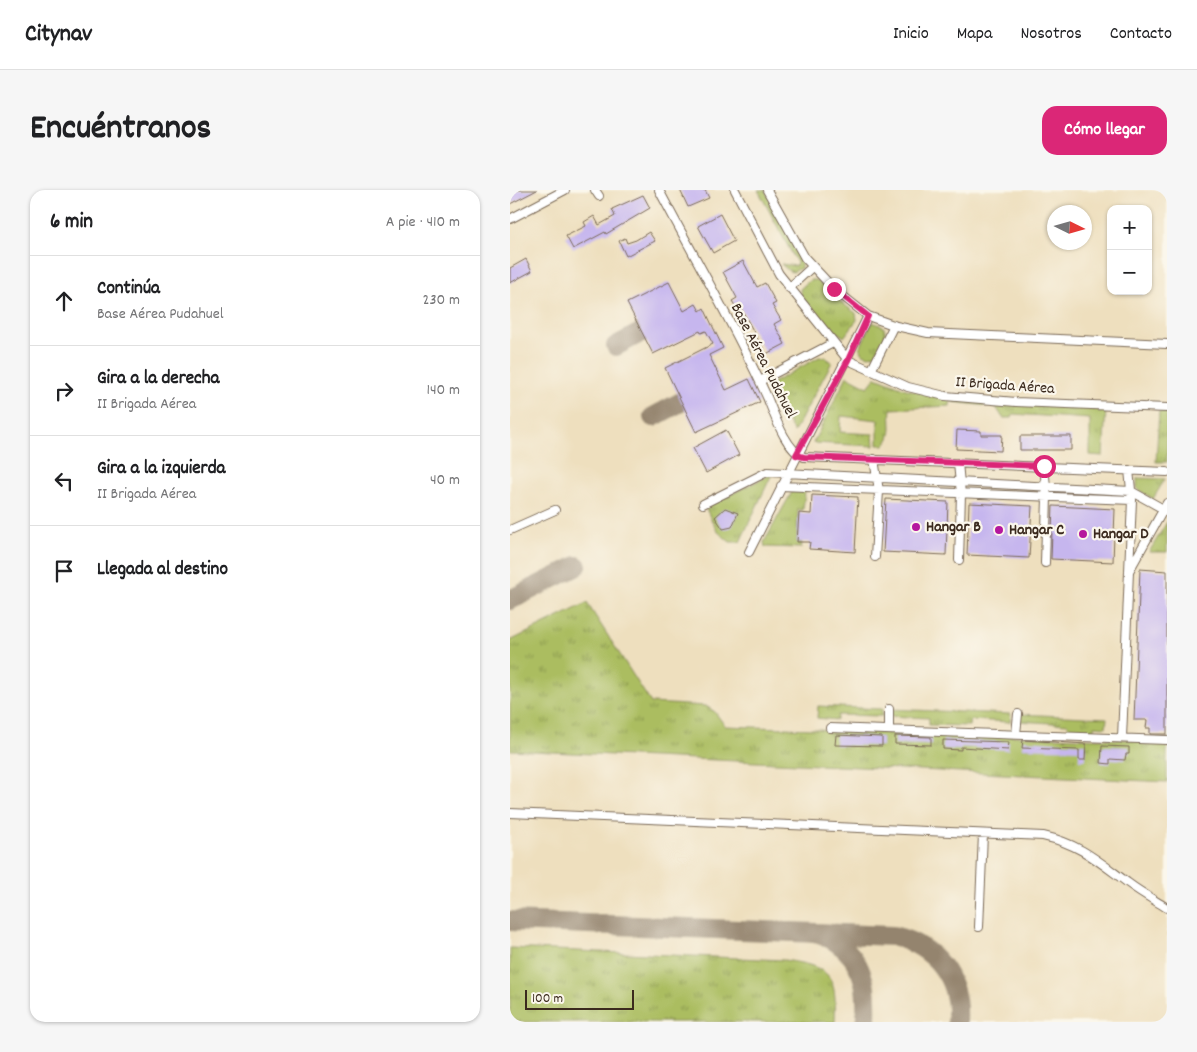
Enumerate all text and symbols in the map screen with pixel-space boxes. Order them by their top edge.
text: Citynav [25,18,92,52]
text: Inicio [893,22,929,47]
text: Mapa [957,22,992,47]
text: Nosotros [1020,22,1082,47]
text: Contacto [1110,22,1172,47]
text: Encuéntranos [30,105,211,155]
button: Cómo llegar [1042,106,1167,155]
north arrow [1047,205,1092,250]
map controls [1107,205,1152,295]
button: + [1107,205,1152,250]
text: 6 min [50,208,93,238]
text: A pie · 410 m [386,211,460,234]
button: − [1107,250,1152,295]
text: Continúa [97,276,160,303]
route end [823,278,846,301]
icon: ahead [50,287,78,315]
text: 230 m [423,289,460,312]
street label: Base Aérea Pudahuel [724,299,802,423]
text: Base Aérea Pudahuel [97,303,224,326]
text: Gira a la derecha [97,366,219,393]
street label: II Brigada Aérea [955,371,1056,401]
icon: right [50,377,78,405]
text: 140 m [426,379,460,402]
text: II Brigada Aérea [97,393,196,416]
route start [1033,455,1056,478]
text: Gira a la izquierda [97,456,225,483]
icon: left [50,467,78,495]
text: 40 m [430,469,460,492]
text: II Brigada Aérea [97,483,196,506]
place label: Hangar B [926,516,981,539]
place label: Hangar C [1009,519,1064,542]
marker: Hangar B [910,521,922,533]
place label: Hangar D [1093,523,1149,546]
marker: Hangar C [993,524,1005,536]
marker: Hangar D [1077,528,1089,540]
icon: arrive [50,557,78,585]
text: Llegada al destino [97,557,228,584]
scale bar [525,987,634,1010]
text: 100 m [532,989,563,1009]

